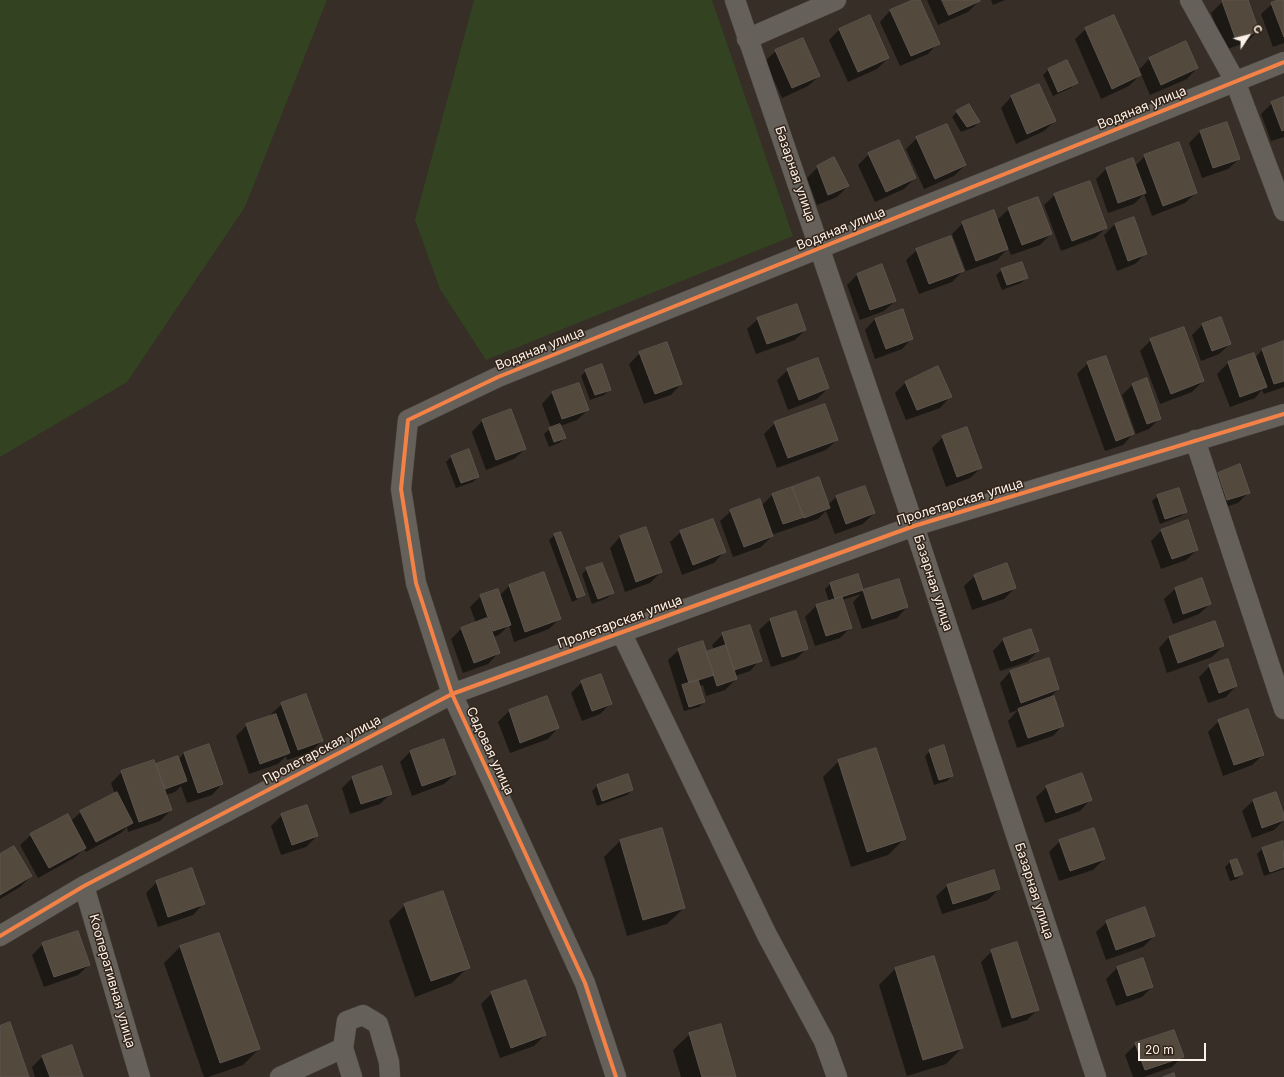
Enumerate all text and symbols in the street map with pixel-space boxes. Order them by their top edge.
north arrow [1228,16,1268,56]
text: С [1250,22,1266,36]
street label: Водяная улица [1095,83,1189,133]
street label: Базарная улица [771,124,819,224]
street label: Водяная улица [794,204,888,254]
street label: Водяная улица [493,324,587,374]
street label: Пролетарская улица [895,475,1025,529]
street label: Базарная улица [910,533,956,633]
street label: Пролетарская улица [556,592,684,652]
street label: Садовая улица [463,705,517,797]
street label: Пролетарская улица [260,712,384,788]
street label: Базарная улица [1011,841,1057,941]
street label: Кооперативная улица [85,912,139,1050]
scale bar [1140,1035,1208,1061]
text: 20 m [1145,1042,1174,1057]

